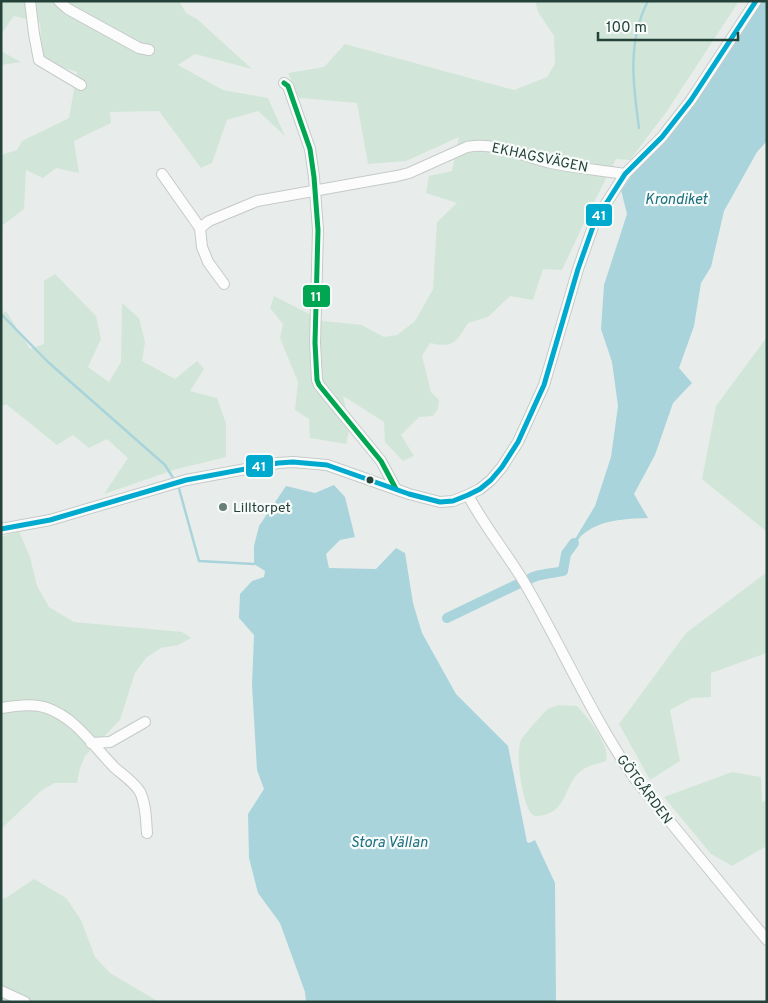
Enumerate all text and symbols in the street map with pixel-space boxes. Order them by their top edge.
scale bar [598,10,738,42]
text: 100 m [606,19,647,38]
street label: EKHAGSVÄGEN [490,139,590,177]
water label: Krondiket [645,191,708,210]
line badge: 41 [585,203,613,227]
text: 41 [592,208,606,225]
line badge: 11 [302,284,331,308]
text: 11 [310,289,322,306]
line badge: 41 [245,454,274,478]
text: 41 [252,459,266,476]
unlabelled marker [365,475,375,485]
place label: Lilltorpet [233,500,291,517]
marker: Lilltorpet [217,501,229,513]
street label: GÖTGÅRDEN [612,751,676,828]
water label: Stora Vällan [350,834,428,853]

